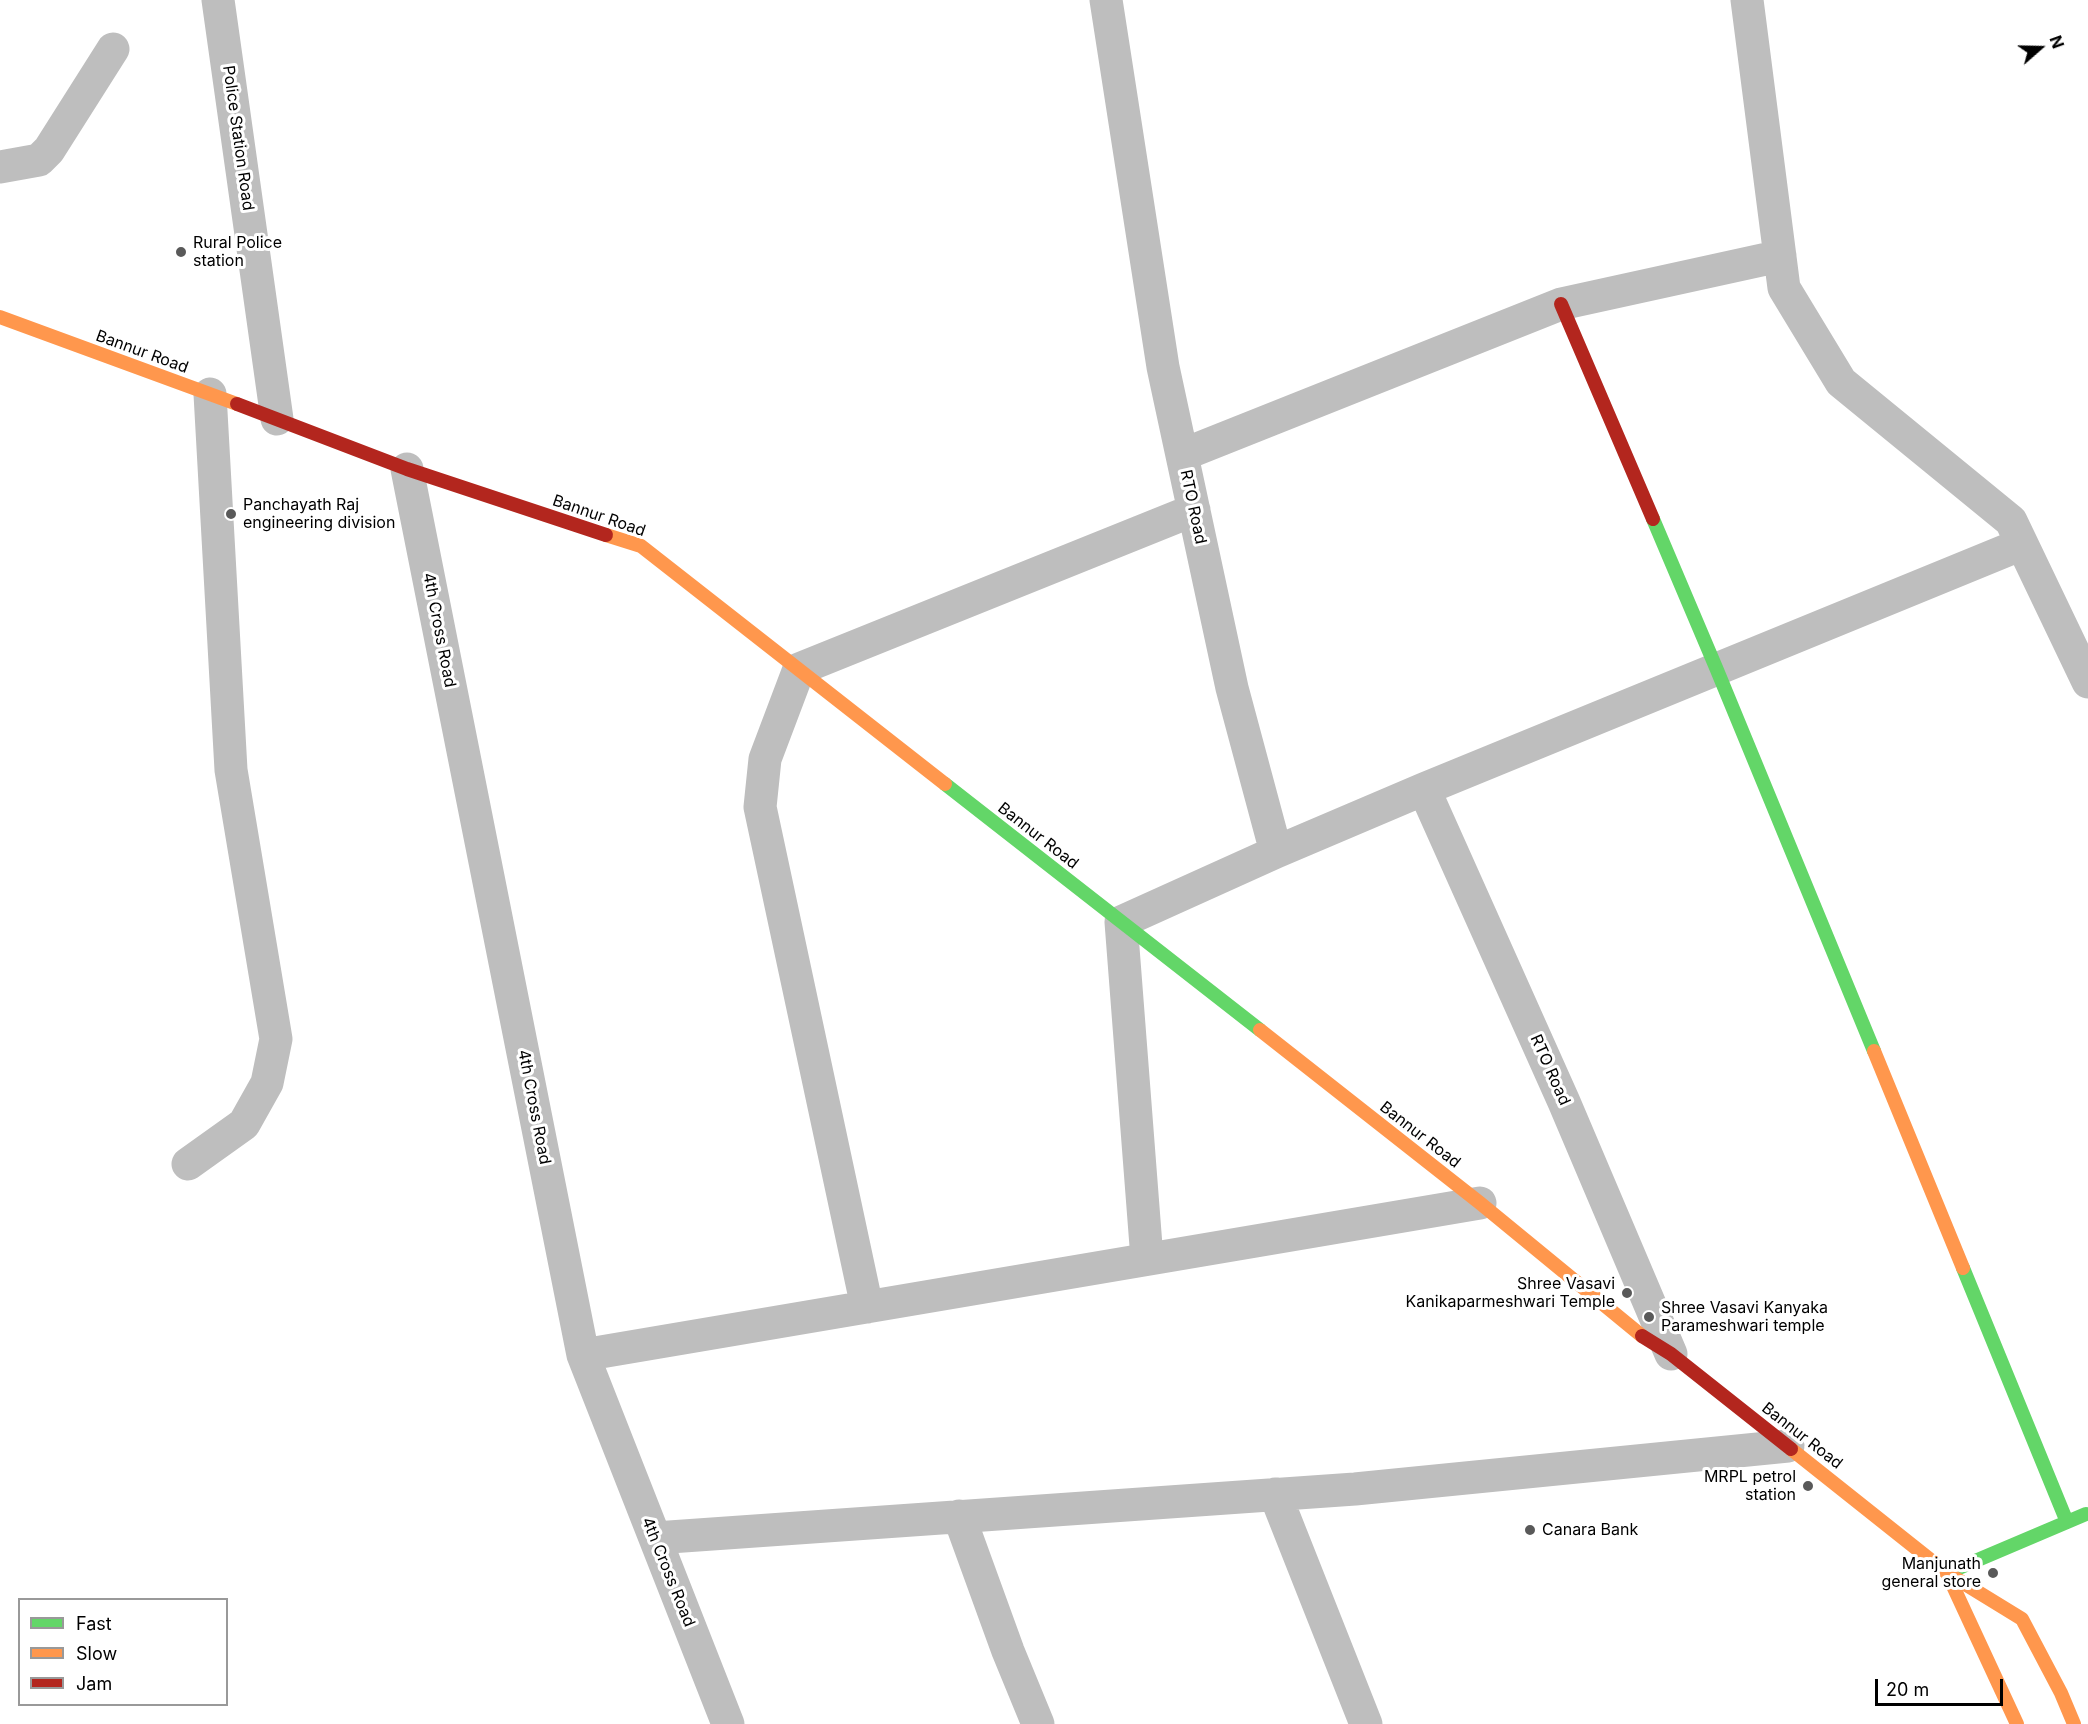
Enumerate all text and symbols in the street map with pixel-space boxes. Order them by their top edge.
north arrow [2010,18,2070,78]
text: N [2045,33,2068,51]
street label: Police Station Road [218,64,258,212]
place label: Rural Police station [193,233,282,271]
marker: Rural Police station [174,245,188,259]
street label: Bannur Road [93,326,191,378]
street label: RTO Road [1176,468,1210,546]
street label: Bannur Road [550,491,648,541]
place label: Panchayath Raj engineering division [243,495,395,533]
marker: Panchayath Raj engineering division [224,507,238,521]
street label: 4th Cross Road [418,571,460,689]
street label: Bannur Road [994,799,1082,873]
street label: RTO Road [1526,1032,1574,1108]
street label: 4th Cross Road [513,1048,555,1166]
street label: Bannur Road [1376,1098,1464,1172]
place label: Shree Vasavi Kanikaparmeshwari Temple [1406,1274,1615,1312]
marker: Shree Vasavi Kanikaparmeshwari Temple [1620,1286,1634,1300]
place label: Shree Vasavi Kanyaka Parameshwari temple [1661,1298,1828,1336]
marker: Shree Vasavi Kanyaka Parameshwari temple [1642,1310,1656,1324]
street label: Bannur Road [1758,1399,1846,1473]
place label: MRPL petrol station [1704,1467,1796,1505]
marker: MRPL petrol station [1801,1479,1815,1493]
street label: 4th Cross Road [637,1514,699,1630]
place label: Canara Bank [1542,1520,1638,1540]
marker: Canara Bank [1523,1523,1537,1537]
place label: Manjunath general store [1881,1554,1981,1592]
marker: Manjunath general store [1986,1566,2000,1580]
legend [18,1598,228,1706]
text: Fast [76,1613,112,1634]
text: Slow [76,1643,117,1664]
scale bar [1878,1667,2006,1705]
text: Jam [76,1673,112,1694]
text: 20 m [1886,1679,1929,1700]

